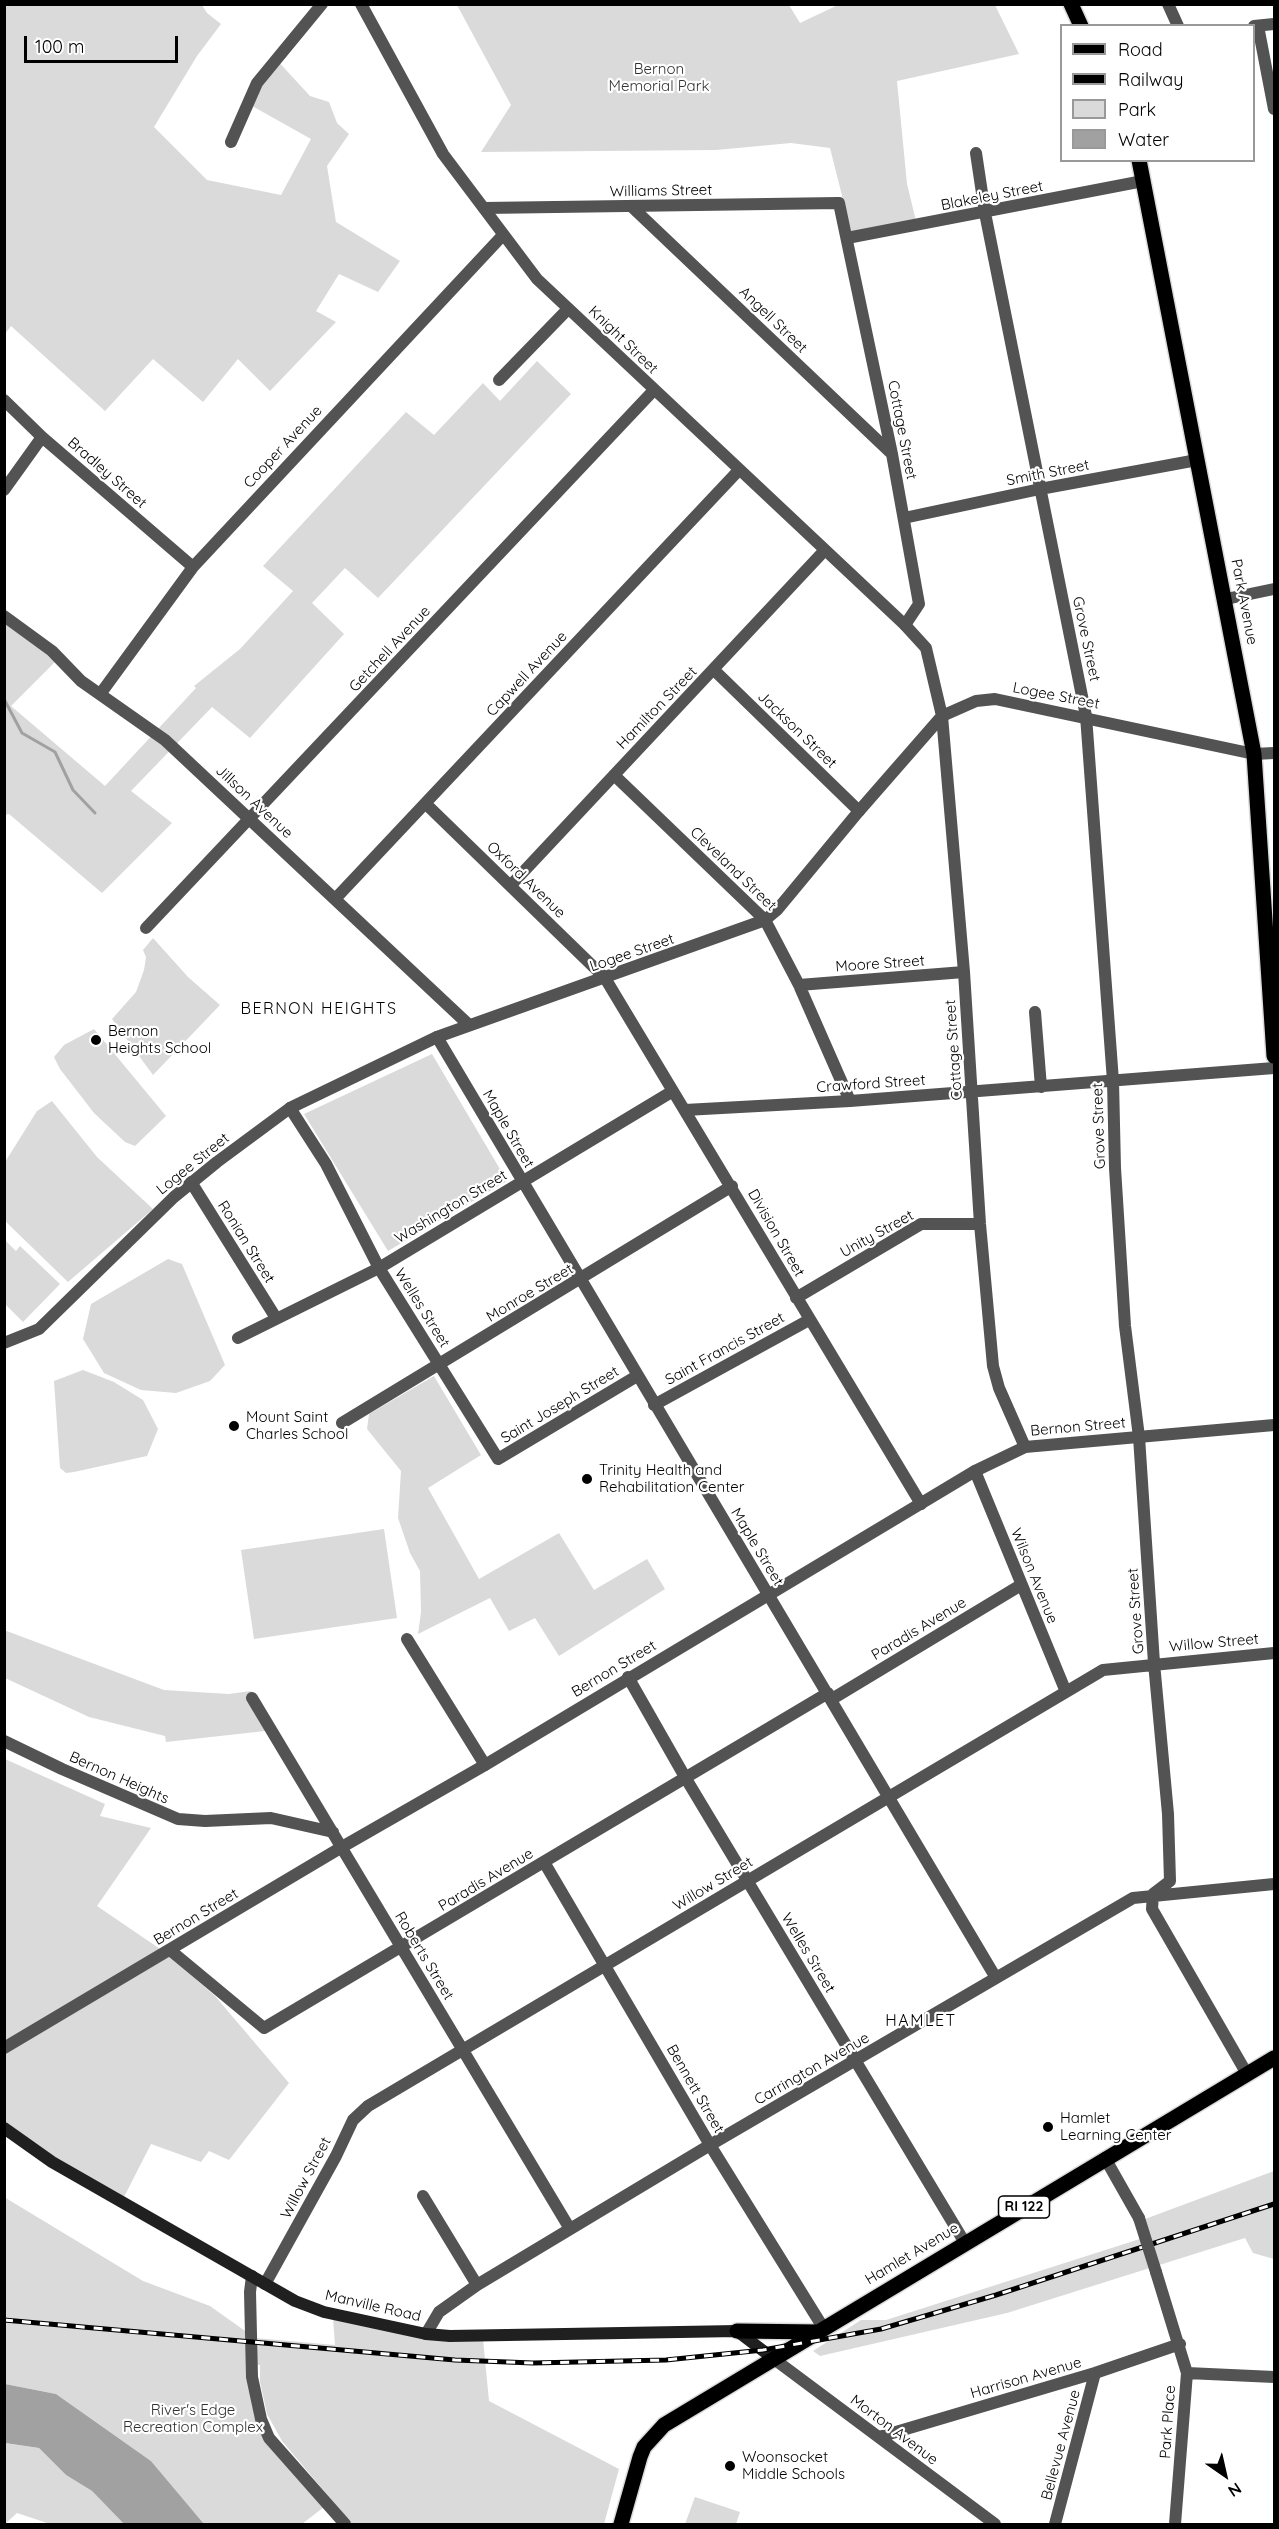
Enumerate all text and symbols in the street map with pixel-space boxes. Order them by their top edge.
scale bar [27,24,182,62]
legend [1060,24,1255,162]
text: 100 m [35,35,84,58]
text: Road [1118,38,1163,61]
park label: Bernon Memorial Park [609,60,709,95]
text: Railway [1118,68,1184,91]
text: Park [1118,98,1156,121]
text: Water [1118,128,1169,151]
street label: Blakeley Street [939,177,1045,215]
street label: Williams Street [609,181,713,201]
street label: Angell Street [735,283,811,357]
street label: Knight Street [584,302,662,378]
street label: Cottage Street [884,379,920,481]
street label: Cooper Avenue [240,402,326,492]
street label: Bradley Street [64,434,150,512]
street label: Smith Street [1005,456,1091,490]
street label: Park Avenue [1227,558,1261,646]
street label: Grove Street [1068,595,1104,683]
street label: Getchell Avenue [346,602,434,696]
street label: Capwell Avenue [483,628,571,720]
street label: Hamilton Street [613,663,701,753]
street label: Logee Street [1011,679,1101,713]
street label: Jackson Street [754,688,840,772]
street label: Jillson Avenue [212,762,296,842]
street label: Cleveland Street [686,823,780,915]
street label: Oxford Avenue [483,838,569,922]
street label: Logee Street [587,930,677,976]
street label: Moore Street [835,952,925,976]
district label: BERNON HEIGHTS [240,999,398,1019]
street label: Cottage Street [942,999,966,1101]
place label: Bernon Heights School [108,1022,211,1057]
marker: Bernon Heights School [89,1033,103,1047]
street label: Crawford Street [816,1071,926,1097]
street label: Grove Street [1088,1083,1110,1169]
street label: Maple Street [478,1087,538,1171]
street label: Logee Street [153,1129,233,1199]
street label: Washington Street [391,1166,511,1248]
street label: Division Street [744,1186,808,1280]
street label: Ronian Street [214,1197,278,1287]
street label: Unity Street [837,1206,917,1262]
street label: Monroe Street [483,1260,577,1326]
street label: Welles Street [390,1265,454,1351]
street label: Saint Francis Street [662,1309,788,1389]
street label: Saint Joseph Street [498,1363,622,1447]
place label: Mount Saint Charles School [246,1408,348,1443]
street label: Bernon Street [1030,1414,1126,1440]
marker: Mount Saint Charles School [227,1419,241,1433]
place label: Trinity Health and Rehabilitation Center [599,1461,745,1496]
marker: Trinity Health and Rehabilitation Center [580,1472,594,1486]
street label: Maple Street [727,1505,787,1589]
street label: Wilson Avenue [1007,1526,1061,1626]
street label: Grove Street [1124,1567,1148,1655]
street label: Paradis Avenue [868,1594,970,1664]
street label: Willow Street [1168,1630,1260,1656]
street label: Bernon Street [568,1637,660,1701]
street label: Bernon Heights [66,1748,172,1808]
street label: Paradis Avenue [435,1845,537,1915]
street label: Willow Street [670,1853,756,1915]
street label: Bernon Street [150,1885,242,1949]
street label: Roberts Street [391,1909,457,2003]
street label: Welles Street [777,1910,839,1996]
district label: HAMLET [885,2011,957,2031]
street label: Carrington Avenue [751,2029,873,2109]
street label: Bennett Street [662,2042,728,2136]
place label: Hamlet Learning Center [1060,2109,1172,2144]
marker: Hamlet Learning Center [1041,2120,1055,2134]
street label: Willow Street [277,2134,335,2222]
road number: RI 122 [998,2196,1050,2218]
street label: Hamlet Avenue [862,2219,962,2289]
street label: Manville Road [323,2286,423,2326]
street label: Harrison Avenue [968,2354,1084,2402]
street label: Park Place [1156,2385,1180,2459]
street label: Bellevue Avenue [1038,2388,1084,2502]
street label: Morton Avenue [847,2391,941,2469]
park label: River's Edge Recreation Complex [123,2401,263,2436]
north arrow [1195,2445,1255,2505]
place label: Woonsocket Middle Schools [742,2448,845,2483]
marker: Woonsocket Middle Schools [723,2459,737,2473]
text: N [1225,2478,1246,2501]

